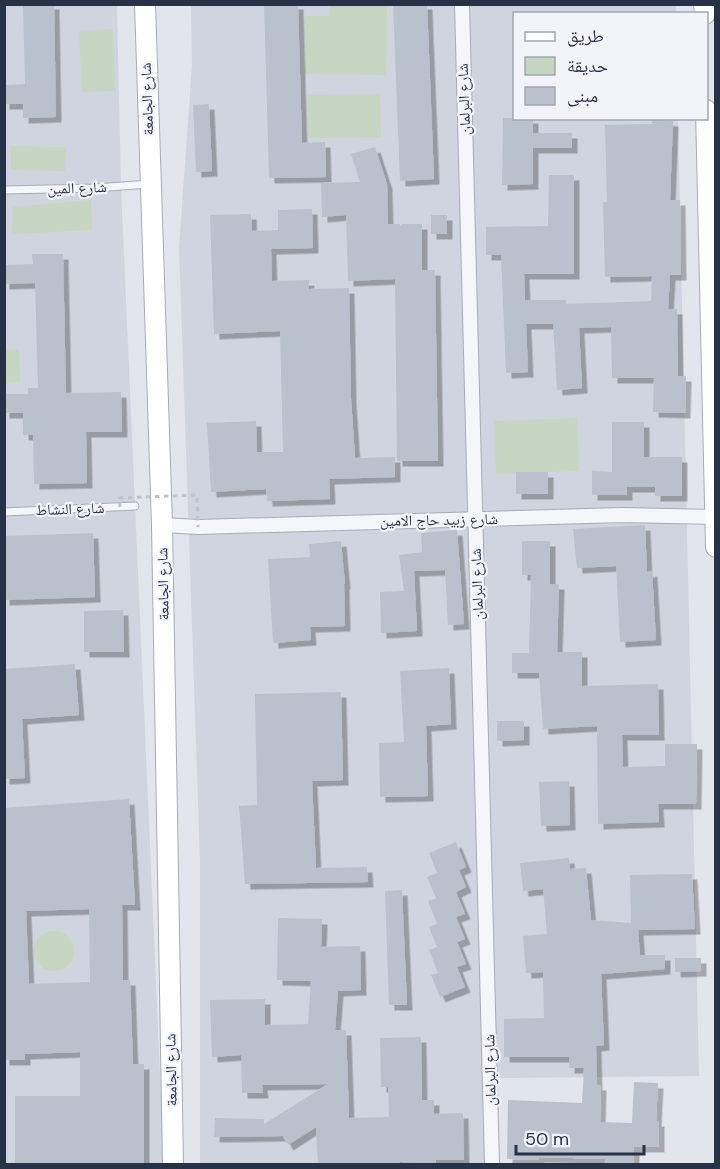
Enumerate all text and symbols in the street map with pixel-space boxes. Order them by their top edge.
legend [513,12,708,120]
text: طريق [567,24,604,48]
text: حديقة [567,54,608,78]
street label: شارع الجامعة [136,62,158,136]
street label: شارع البرلمان [453,63,475,135]
text: مبنى [567,84,598,108]
street label: شارع المين [47,177,107,199]
street label: شارع النشاط [35,498,105,520]
street label: شارع زبيد حاج الامين [380,509,498,531]
street label: شارع الجامعة [152,547,174,621]
street label: شارع البرلمان [466,548,488,620]
street label: شارع الجامعة [160,1033,182,1107]
street label: شارع البرلمان [479,1034,501,1106]
scale bar [516,1118,644,1156]
text: 50 m [525,1127,569,1151]

